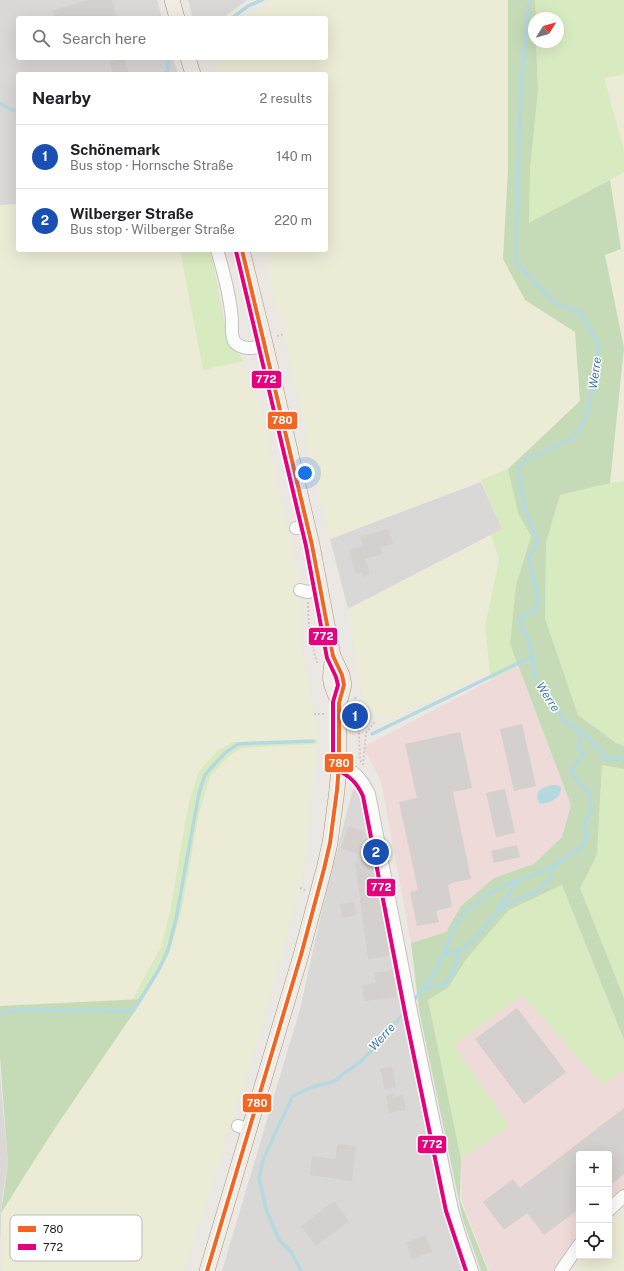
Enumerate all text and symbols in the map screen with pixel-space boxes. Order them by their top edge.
north arrow [528,12,564,48]
search box [16,16,328,60]
icon: search [30,27,52,49]
text: Search here [62,30,146,47]
text: Nearby [32,88,91,108]
text: 2 results [260,91,312,106]
text: Schönemark [70,141,160,158]
text: 1 [42,149,48,164]
text: 140 m [276,149,312,164]
text: Bus stop · Hornsche Straße [70,158,233,173]
text: Wilberger Straße [70,205,194,222]
text: 2 [41,213,49,228]
text: 220 m [274,213,312,228]
text: Bus stop · Wilberger Straße [70,222,235,237]
water label: Werre [586,356,604,390]
line badge: 772 [251,370,282,389]
text: 772 [256,373,276,385]
line badge: 780 [267,411,298,430]
text: 780 [271,414,293,426]
your location [295,463,315,483]
line badge: 772 [308,627,338,646]
text: 772 [313,630,333,642]
water label: Werre [533,680,563,715]
pin: 1 [342,701,368,731]
line badge: 780 [324,753,354,773]
text: 780 [328,757,350,769]
pin: 2 [363,837,389,867]
line badge: 772 [366,878,396,897]
text: 772 [371,881,391,893]
water label: Werre [366,1020,398,1054]
line badge: 780 [242,1093,272,1113]
text: 780 [246,1097,268,1109]
line badge: 772 [417,1135,447,1154]
text: 772 [422,1138,442,1150]
map controls [576,1151,612,1259]
button: + [576,1151,612,1187]
button: − [576,1187,612,1223]
legend [10,1215,142,1261]
text: 780 [43,1223,63,1235]
button: locate [576,1223,612,1259]
text: 772 [43,1241,63,1253]

